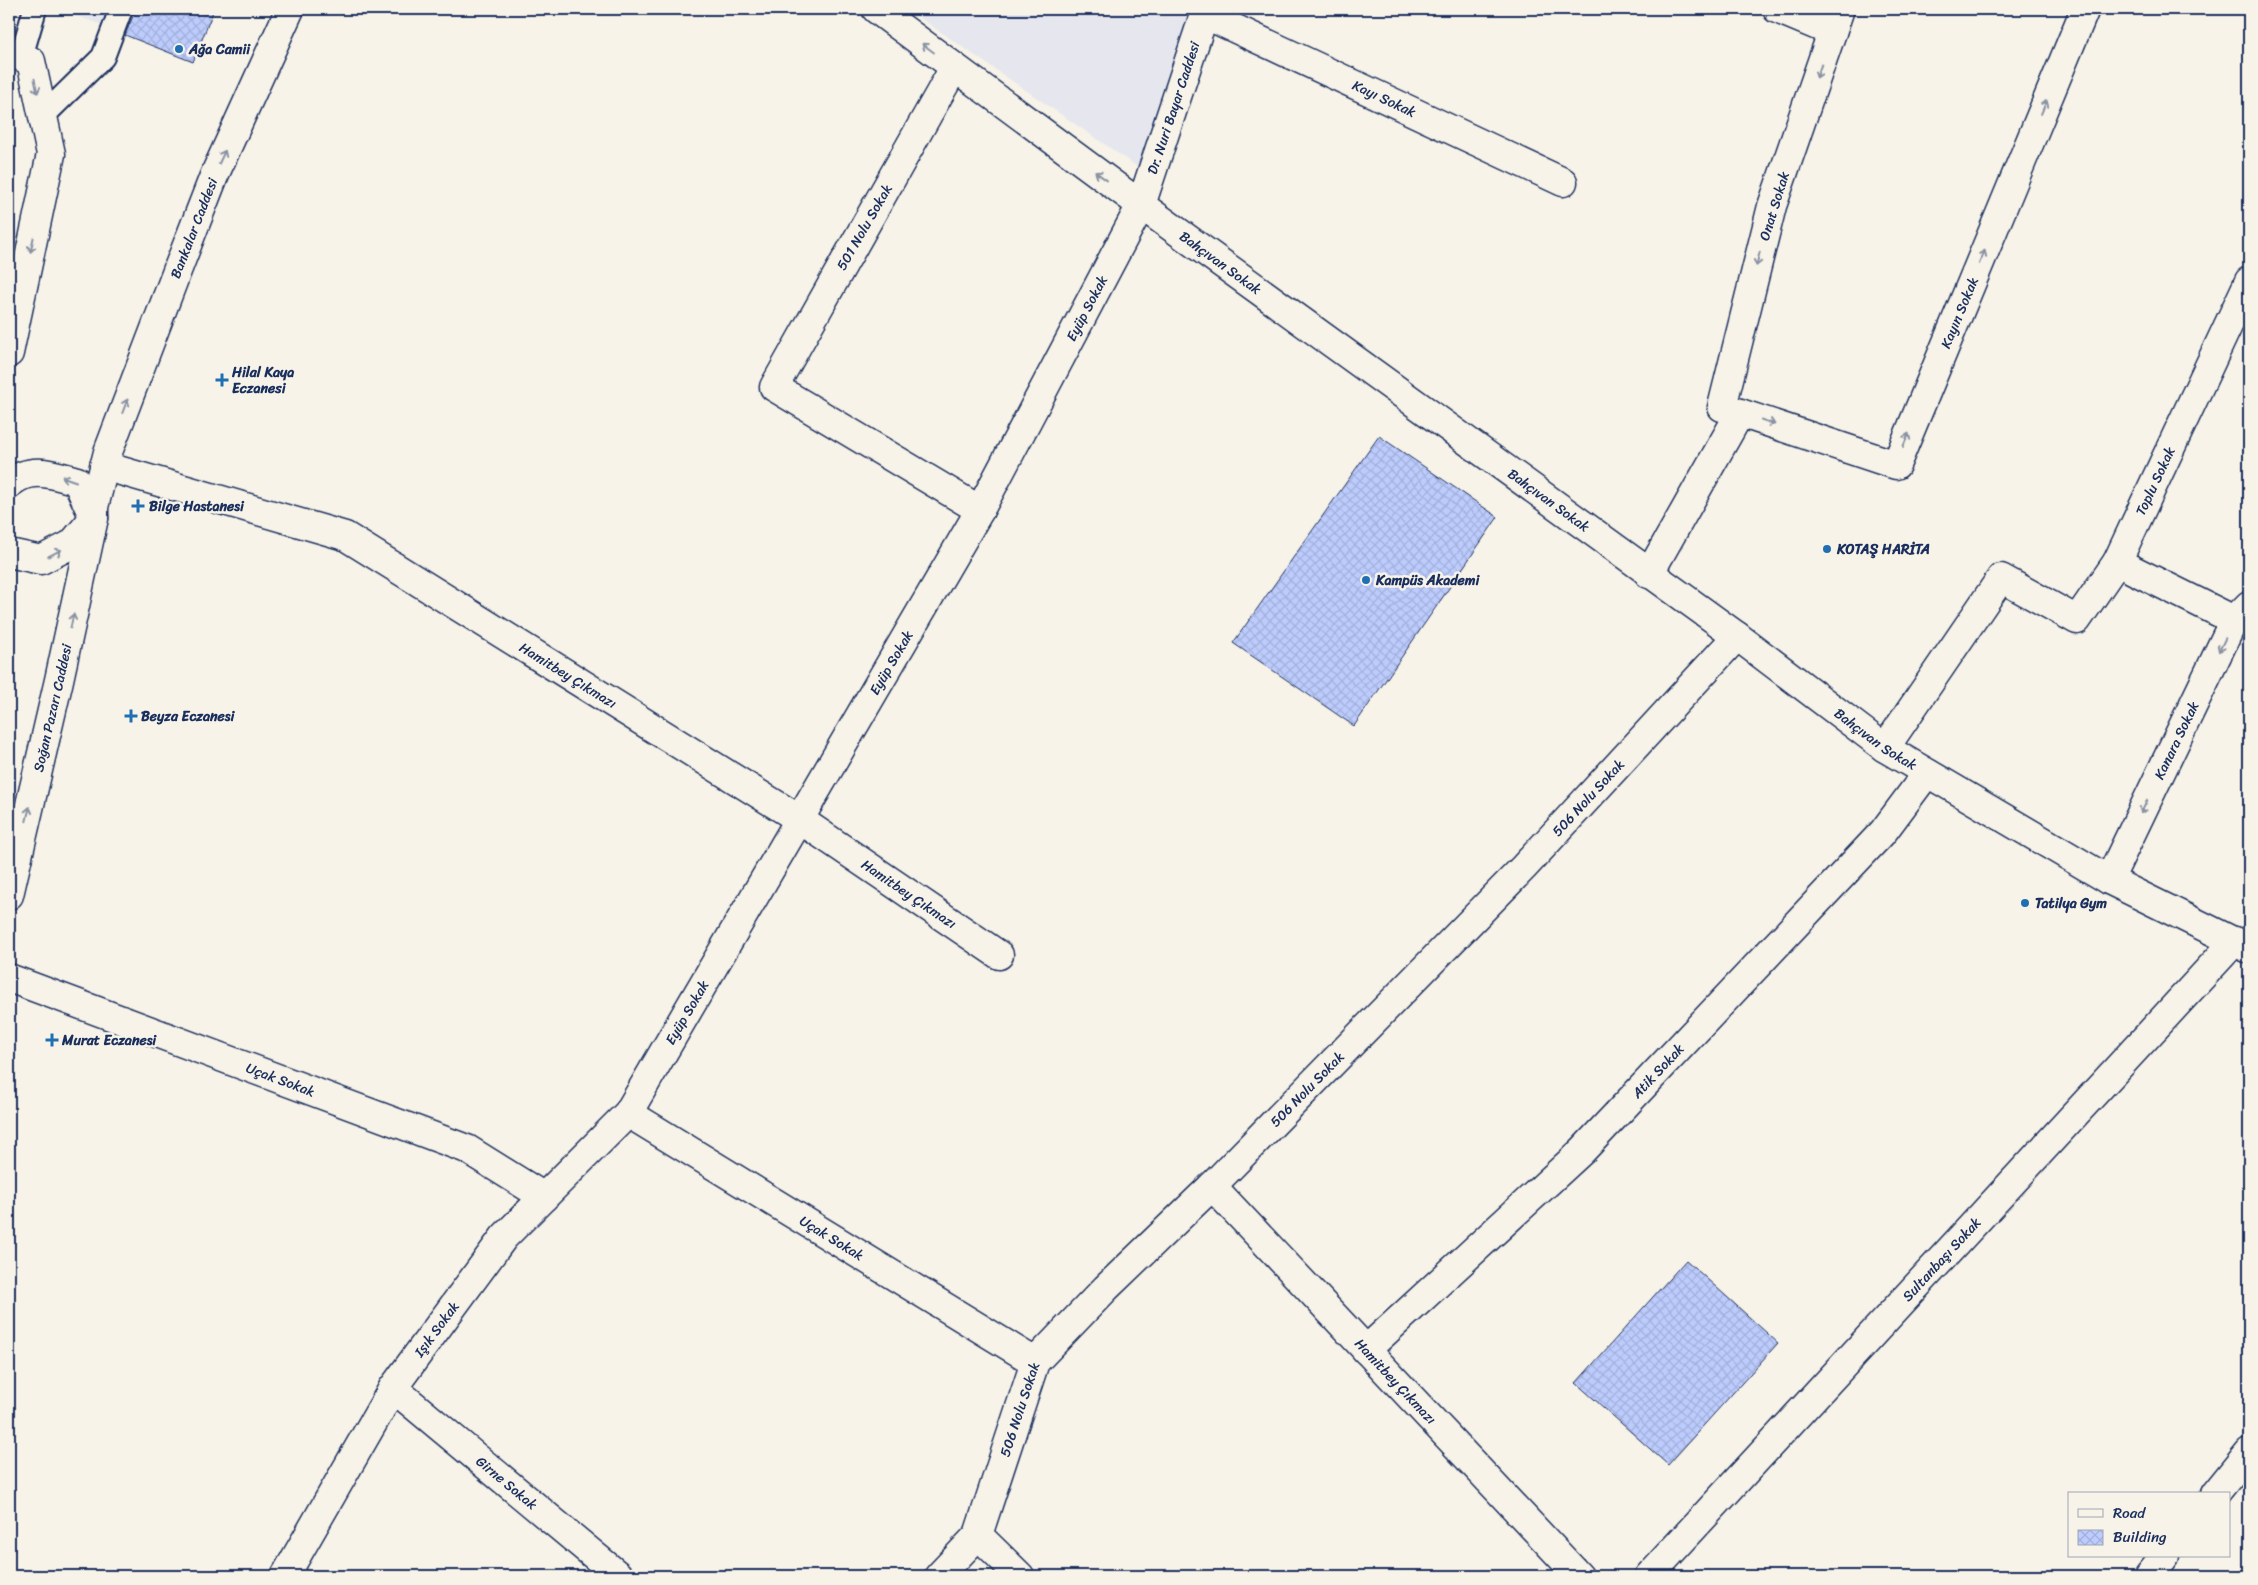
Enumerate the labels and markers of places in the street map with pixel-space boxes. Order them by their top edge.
place label: Ağa Camii [188,37,251,62]
marker: Ağa Camii [173,43,185,55]
place label: Hilal Kaya Eczanesi [231,360,294,401]
marker: Hilal Kaya Eczanesi [216,374,228,386]
place label: Bilge Hastanesi [149,494,245,519]
marker: Bilge Hastanesi [131,499,145,513]
place label: KOTAŞ HARİTA [1836,537,1930,562]
marker: KOTAŞ HARİTA [1821,543,1833,555]
place label: Kampüs Akademi [1375,568,1481,593]
marker: Kampüs Akademi [1360,574,1372,586]
place label: Beyza Eczanesi [141,704,236,729]
marker: Beyza Eczanesi [125,710,137,722]
place label: Tatilya Gym [2035,891,2107,916]
marker: Tatilya Gym [2019,897,2031,909]
place label: Murat Eczanesi [61,1028,157,1053]
marker: Murat Eczanesi [46,1034,58,1046]

